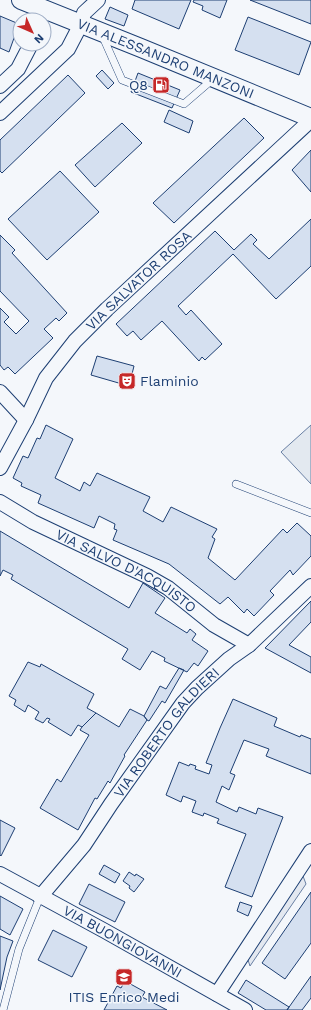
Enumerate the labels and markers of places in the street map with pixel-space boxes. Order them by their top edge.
fuel station icon: Q8 [151,75,171,95]
place label: Q8 [129,77,148,93]
theatre icon: Flaminio [117,371,137,391]
place label: Flaminio [140,373,199,389]
school or university icon: ITIS Enrico Medi [114,967,134,987]
place label: ITIS Enrico Medi [69,989,179,1005]

